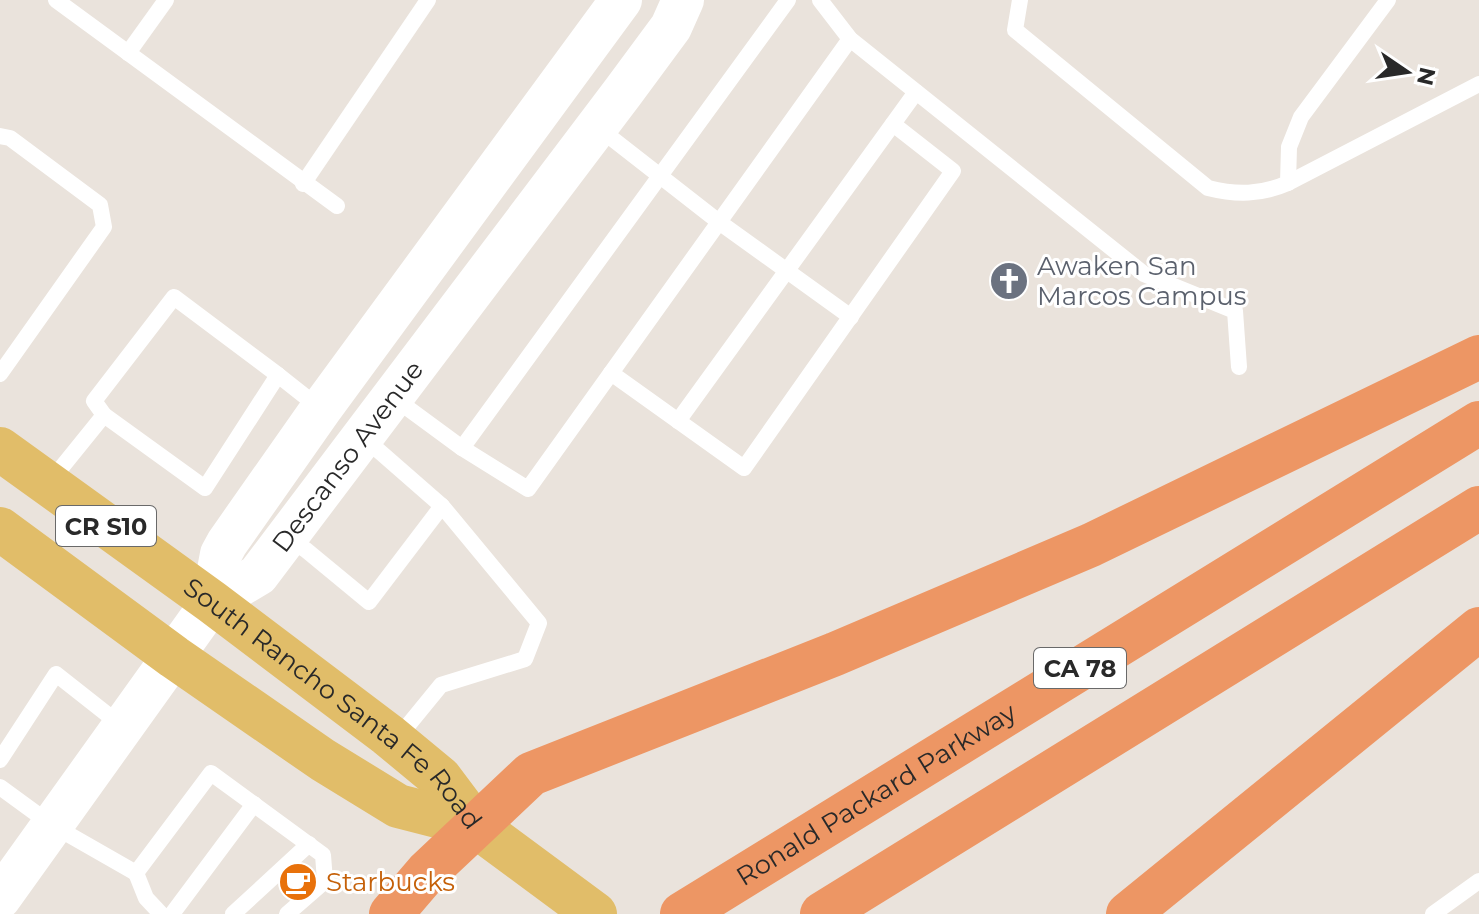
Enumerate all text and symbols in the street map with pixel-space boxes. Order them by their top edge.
north arrow [1367,32,1447,112]
text: N [1411,65,1441,88]
place label: Awaken San Marcos Campus [1037,250,1246,312]
church icon: Awaken San Marcos Campus [988,260,1030,302]
street label: Descanso Avenue [265,354,430,558]
road number: CR S10 [56,506,156,546]
street label: South Rancho Santa Fe Road [177,571,489,836]
road number: CA 78 [1034,648,1126,688]
street label: Ronald Packard Parkway [730,696,1023,893]
cafe icon: Starbucks [277,861,319,903]
place label: Starbucks [326,866,455,898]

